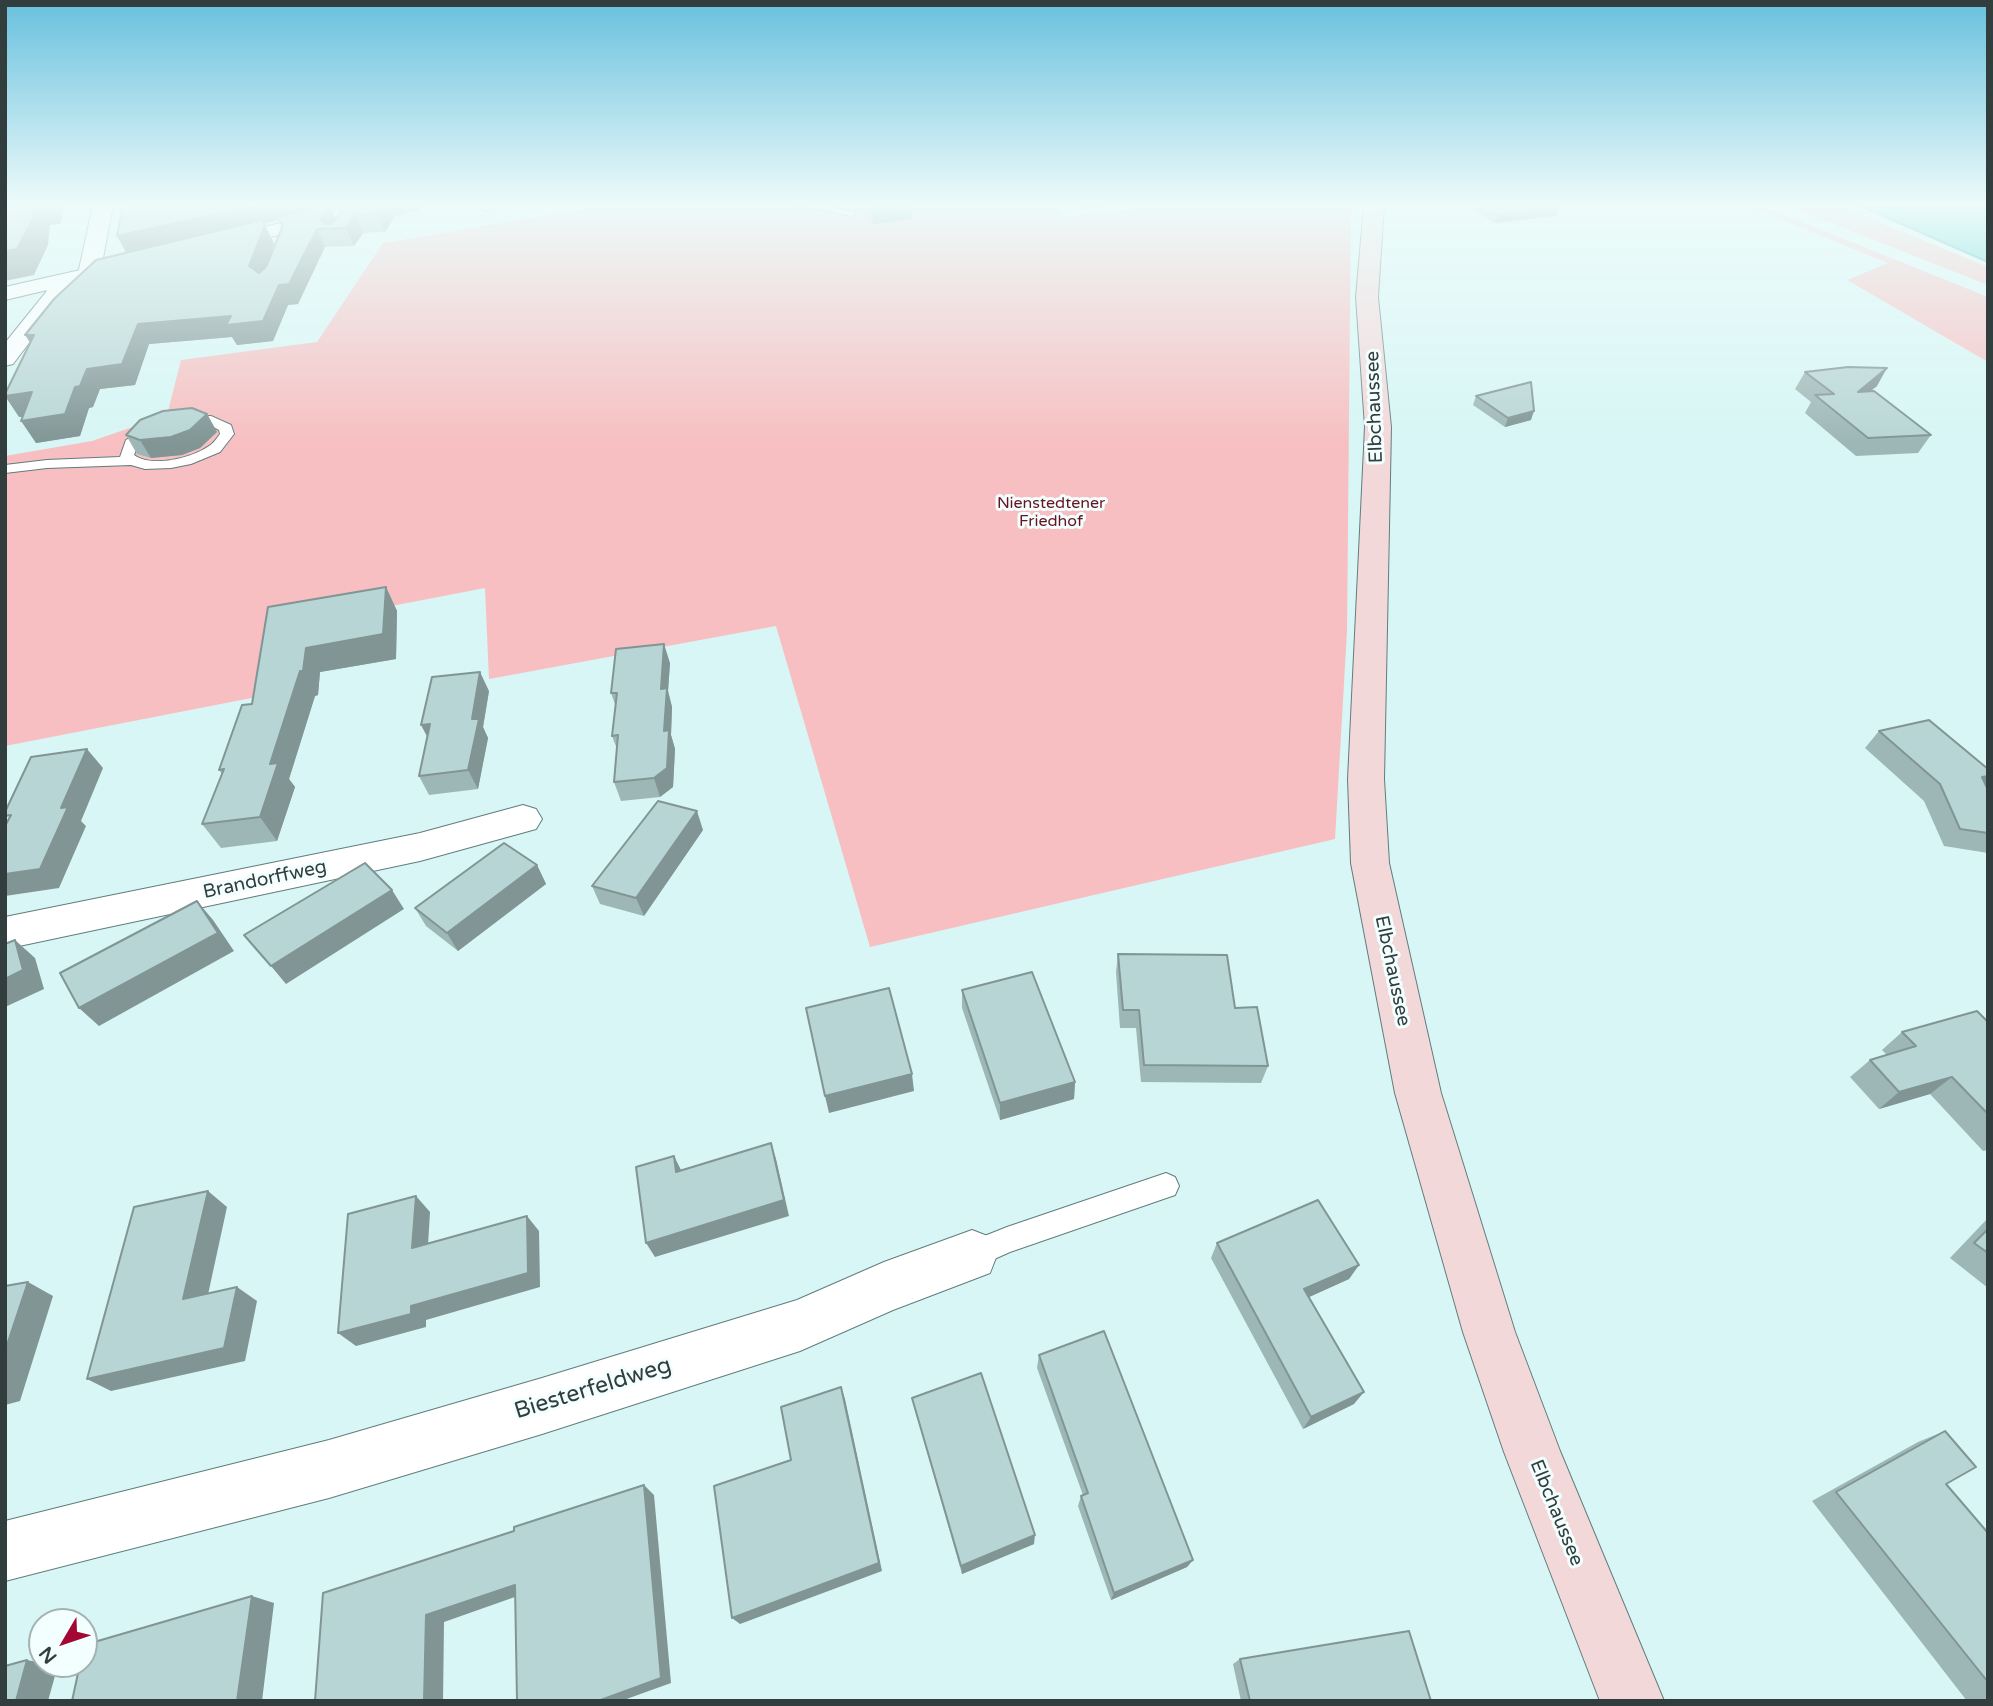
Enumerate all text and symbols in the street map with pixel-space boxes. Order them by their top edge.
street label: Elbchaussee [1362,350,1388,464]
park label: Nienstedtener Friedhof [997,494,1105,532]
street label: Brandorffweg [201,856,329,904]
street label: Elbchaussee [1369,914,1415,1028]
street label: Biesterfeldweg [511,1352,675,1426]
street label: Elbchaussee [1524,1457,1588,1569]
north arrow [28,1608,98,1678]
text: N [35,1642,62,1668]

